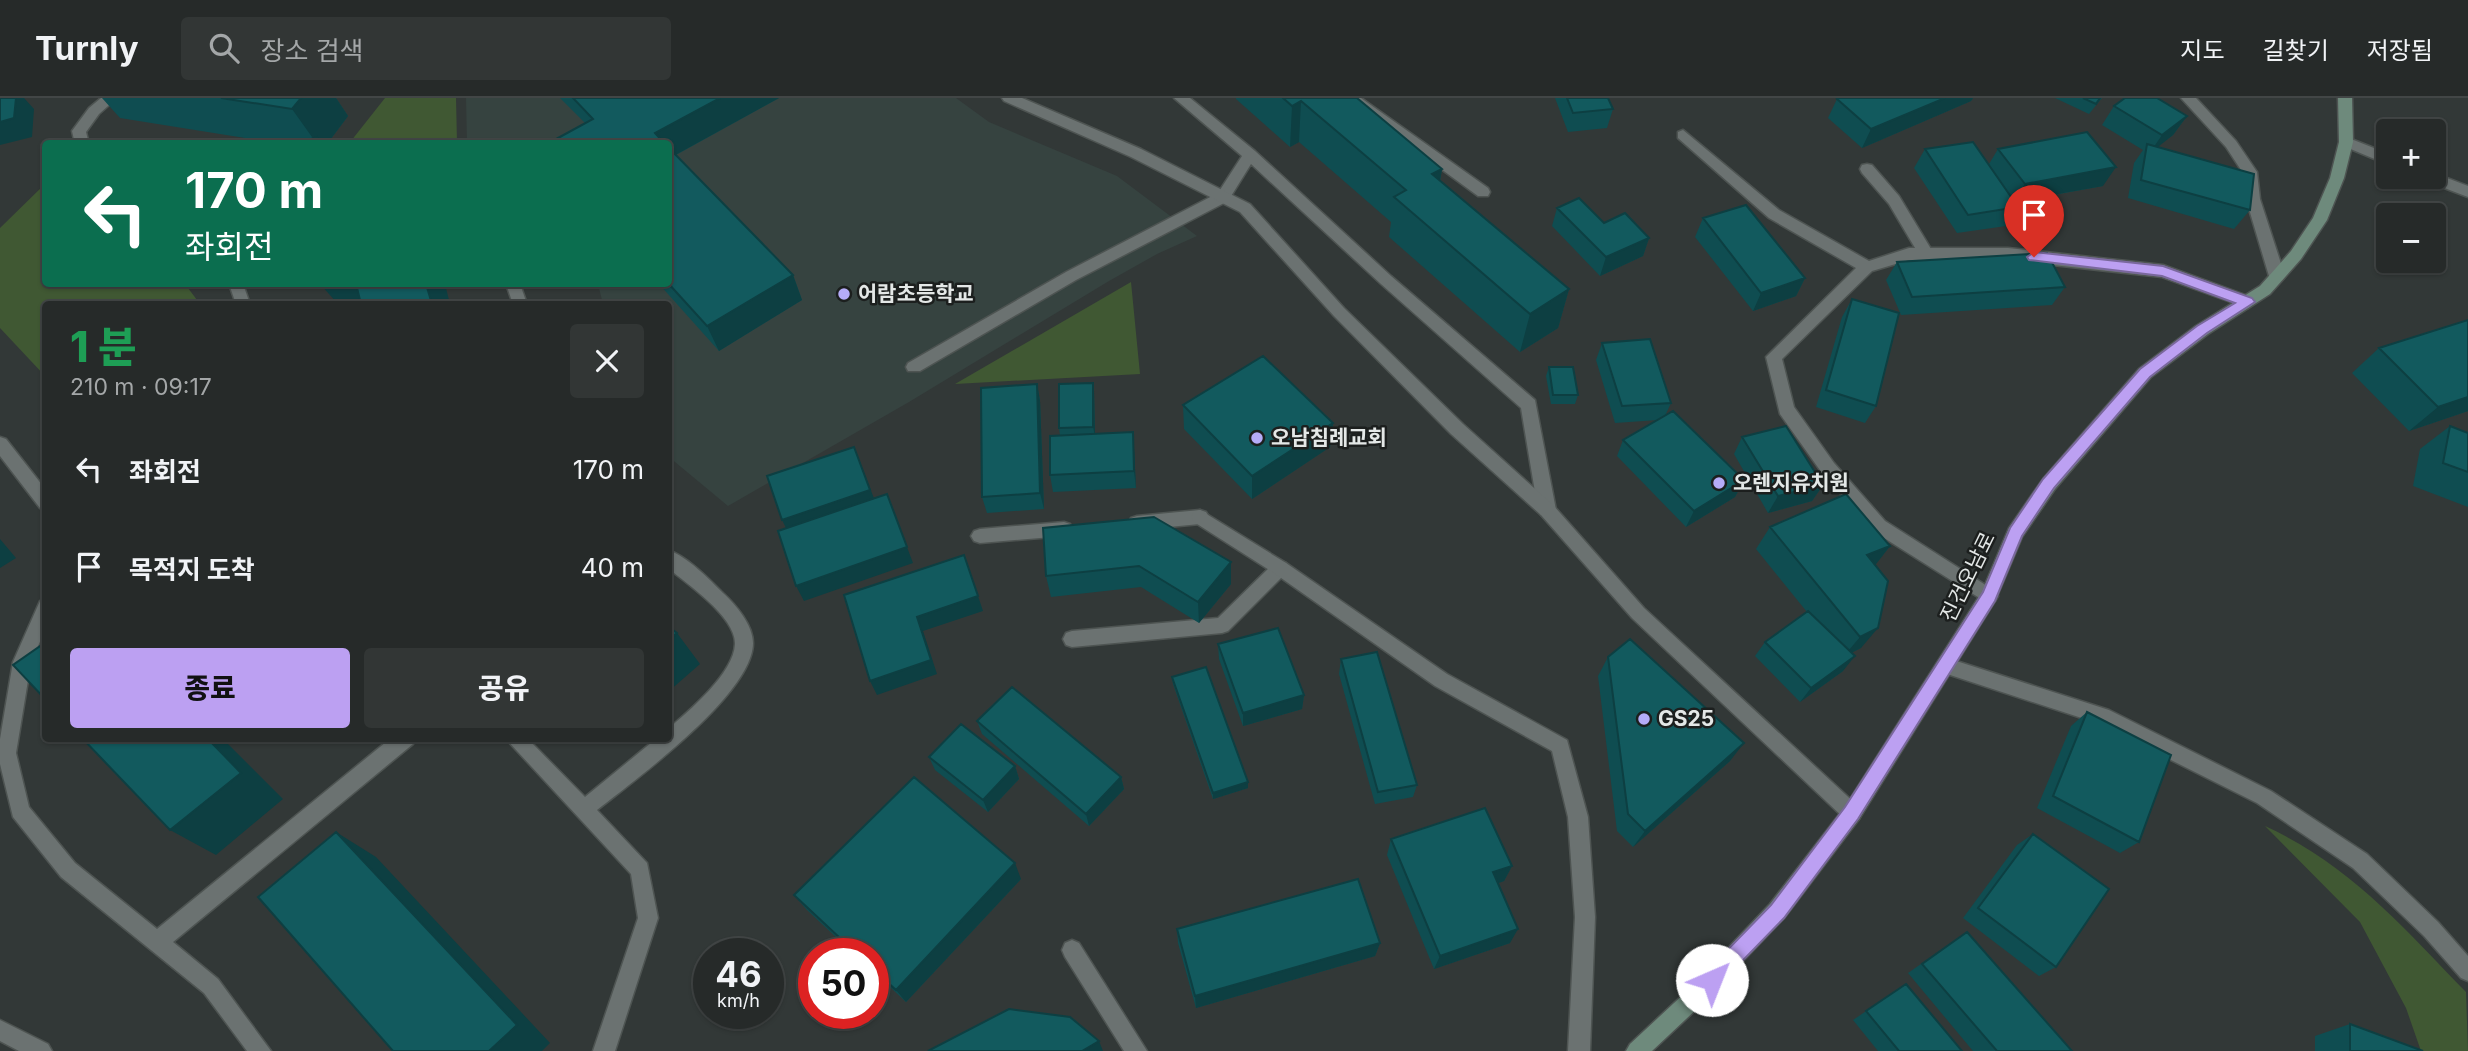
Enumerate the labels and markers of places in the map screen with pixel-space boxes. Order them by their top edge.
pin [2004,185,2064,257]
place label: 어람초등학교 [858,281,974,306]
marker: 어람초등학교 [836,286,852,302]
place label: 오남침례교회 [1271,425,1387,450]
marker: 오남침례교회 [1249,430,1265,446]
place label: 오렌지유치원 [1733,470,1849,495]
marker: 오렌지유치원 [1711,475,1727,491]
place label: GS25 [1658,706,1714,731]
marker: GS25 [1636,711,1652,727]

